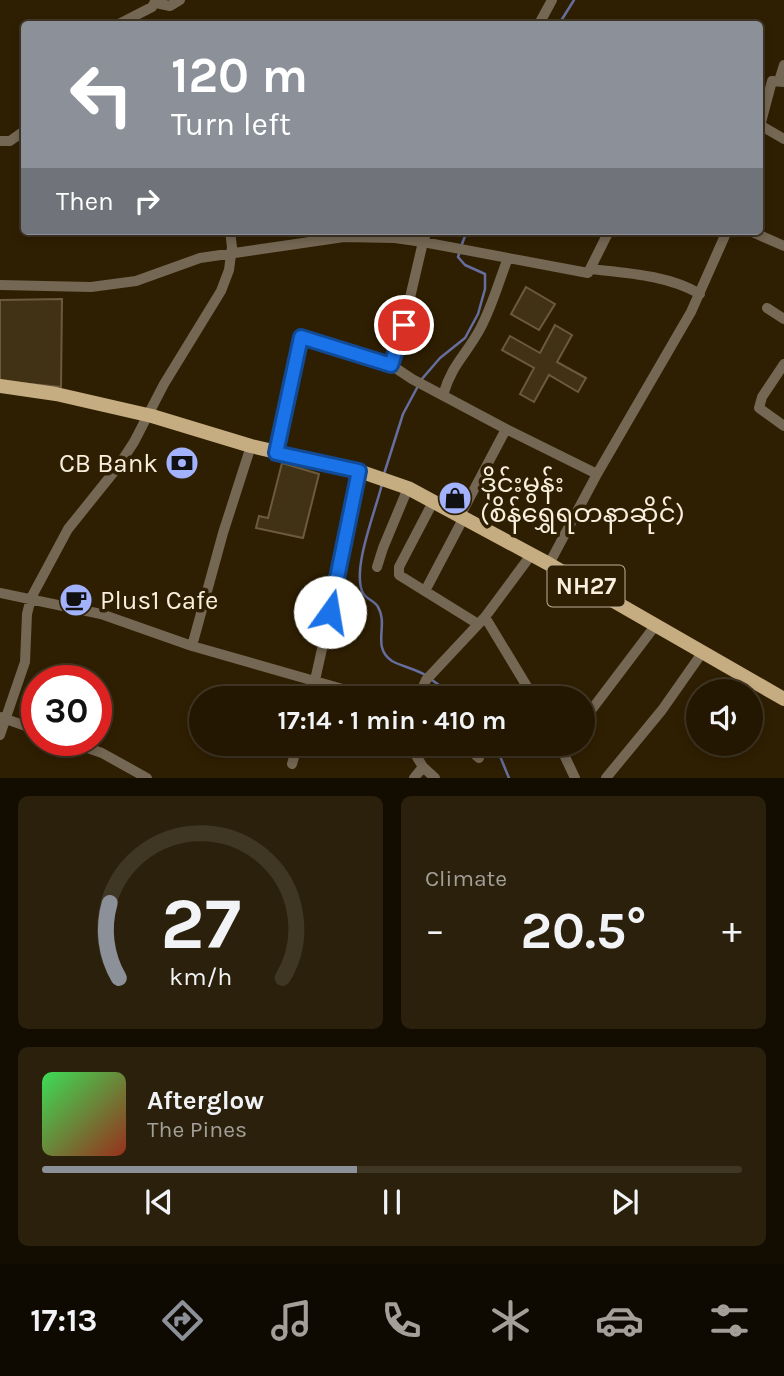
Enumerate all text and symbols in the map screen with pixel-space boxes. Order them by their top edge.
text: 120 m [171,47,308,104]
icon: left [56,49,147,140]
text: Turn left [171,106,291,143]
icon: right [128,182,166,220]
text: Then [56,186,114,217]
pin [374,295,434,355]
icon: arrive [385,306,423,344]
bank icon: CB Bank [163,444,201,482]
place label: CB Bank [59,448,158,479]
place label: ဒိုင်းမွန်း (စိန်ရွှေရတနာဆိုင်) [480,466,685,534]
shop icon: ဒိုင်းမွန်း (စိန်ရွှေရတနာဆိုင်) [436,479,474,517]
road number: NH27 [548,566,624,606]
position arrow [293,575,367,649]
cafe icon: Plus1 Cafe [57,581,95,619]
place label: Plus1 Cafe [100,585,218,616]
speed limit sign: 30 [21,665,112,756]
map controls [686,679,763,756]
button: sound [686,679,763,756]
text: 17:14 · 1 min · 410 m [277,705,507,736]
text: Climate [425,865,507,892]
text: 27 [160,882,241,967]
text: 20.5° [521,900,647,961]
text: − [425,908,445,953]
text: + [722,908,742,953]
text: km/h [169,962,232,991]
text: Afterglow [147,1085,264,1116]
text: The Pines [147,1116,247,1143]
icon: previous [140,1183,178,1221]
icon: pause [373,1183,411,1221]
icon: next [606,1183,644,1221]
icon: directions [158,1296,207,1345]
icon: music [267,1296,316,1345]
icon: phone [377,1296,426,1345]
icon: climate [486,1296,535,1345]
icon: car [595,1296,644,1345]
icon: filters [705,1296,754,1345]
text: 17:13 [30,1302,97,1339]

